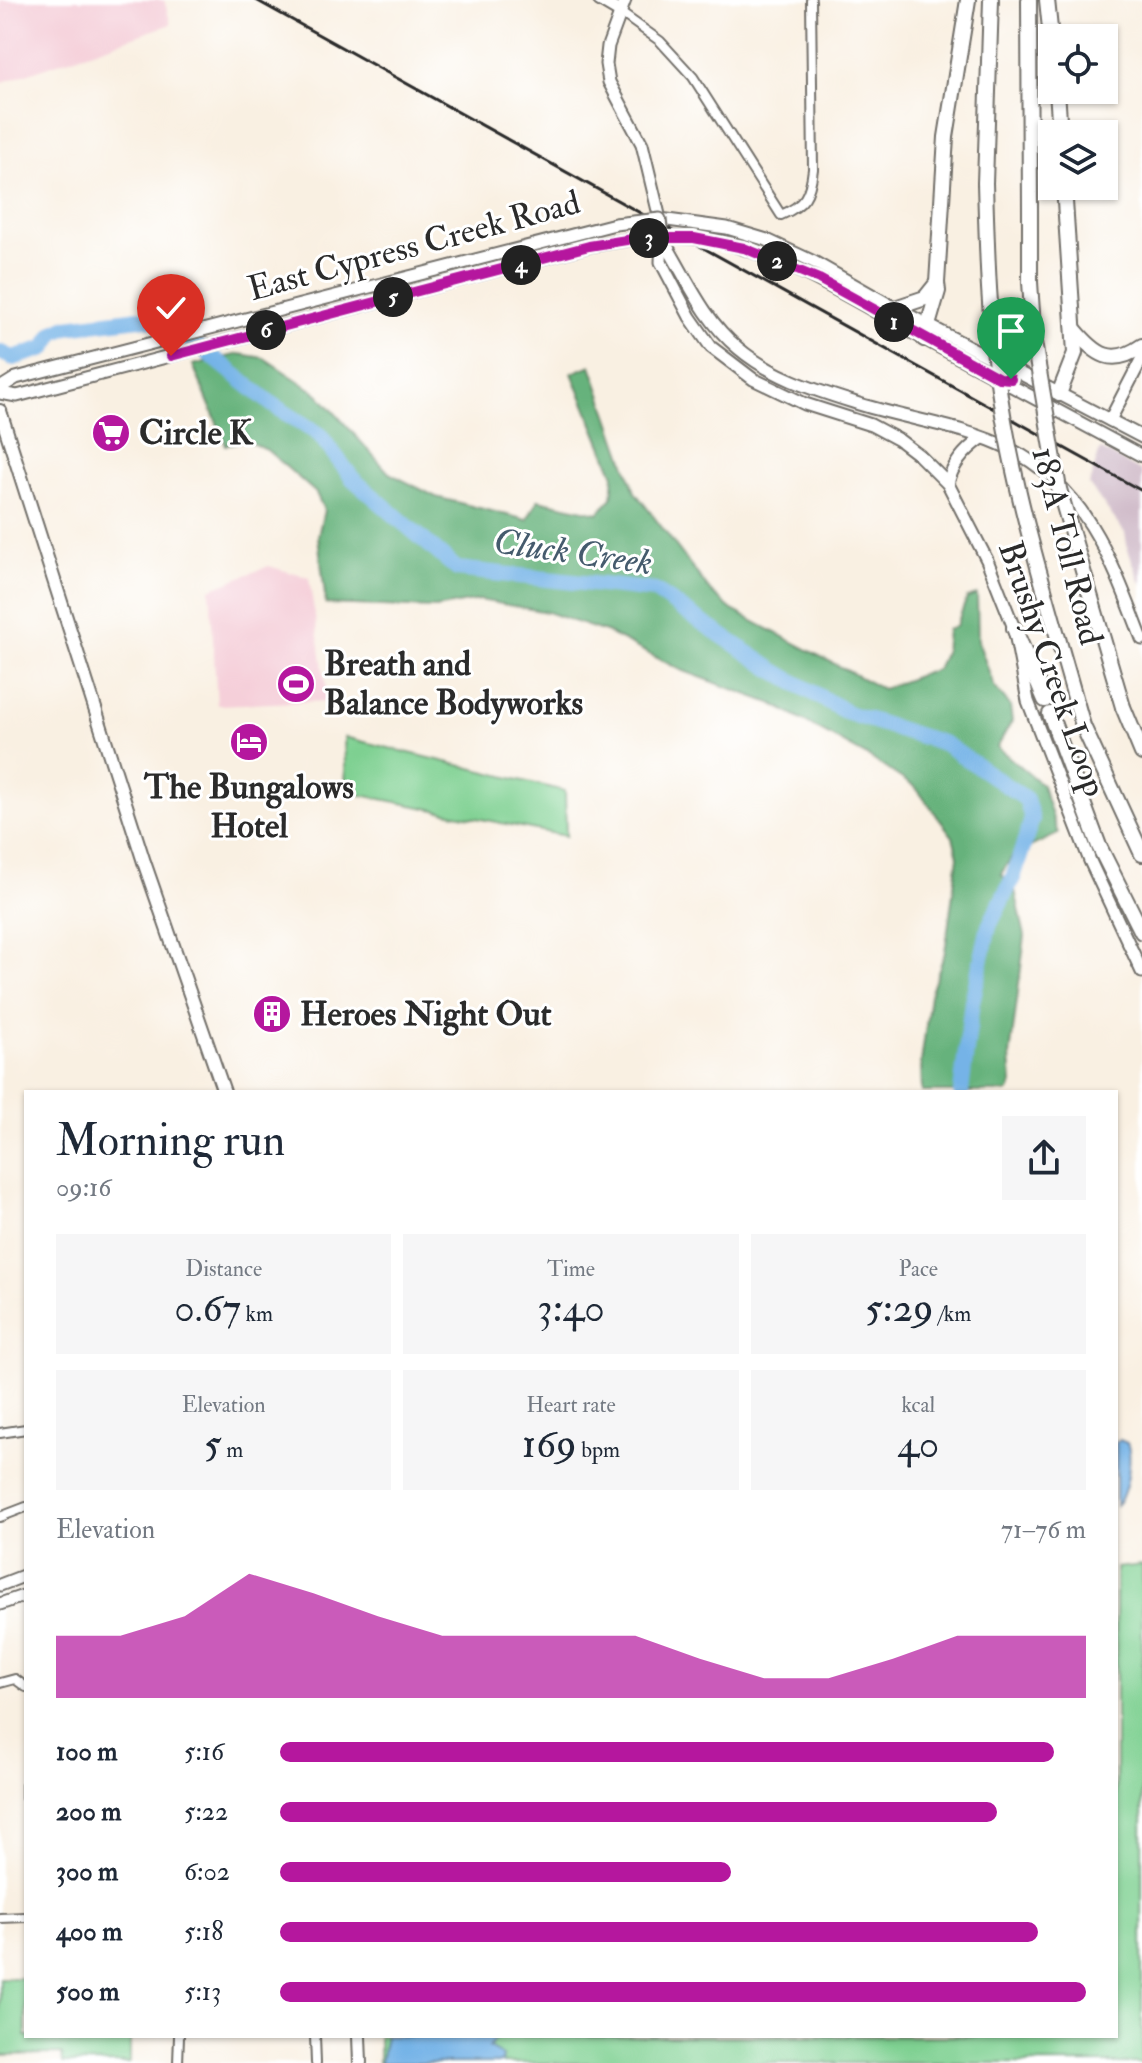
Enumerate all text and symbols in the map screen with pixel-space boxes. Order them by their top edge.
map controls [1038,24,1118,200]
button: locate [1038,24,1118,104]
button: layers [1038,120,1118,200]
street label: East Cypress Creek Road [243,181,585,311]
pin: 3 [629,218,669,258]
text: 3 [645,224,653,252]
pin: 2 [757,241,797,281]
pin: 4 [501,245,541,285]
text: 2 [771,247,783,275]
text: 4 [515,251,527,279]
pin [137,274,205,356]
pin: 5 [373,277,413,317]
text: 5 [388,283,398,311]
icon: check [149,286,193,330]
pin [977,297,1045,379]
pin: 1 [874,302,914,342]
text: 1 [890,308,898,336]
icon: arrive [989,309,1033,353]
pin: 6 [246,310,286,350]
text: 6 [260,316,272,344]
supermarket icon: Circle K [90,412,132,454]
place label: Circle K [139,412,254,455]
street label: 183A Toll Road [1022,443,1112,650]
water label: Cluck Creek [491,519,655,585]
street label: Brushy Creek Loop [988,536,1116,802]
place label: Breath and Balance Bodyworks [324,643,583,725]
sports icon: Breath and Balance Bodyworks [275,663,317,705]
hotel icon: The Bungalows Hotel [228,721,270,763]
place label: The Bungalows Hotel [143,766,354,848]
building icon: Heroes Night Out [251,993,293,1035]
place label: Heroes Night Out [300,993,552,1036]
text: Morning run [56,1114,285,1169]
button: share [1002,1116,1086,1200]
text: 09:16 [56,1172,111,1204]
text: Distance [185,1255,262,1283]
text: Time [547,1255,595,1283]
text: Pace [899,1255,938,1283]
text: 0.67 [174,1283,241,1334]
text: 3:40 [537,1283,605,1334]
text: 5:29 [865,1283,934,1334]
text: km [241,1300,273,1328]
text: /km [934,1300,971,1328]
text: Elevation [182,1391,266,1419]
text: Heart rate [526,1391,616,1419]
text: kcal [901,1391,935,1419]
text: 5 [204,1419,222,1470]
text: 169 [522,1419,577,1470]
text: 40 [897,1419,939,1470]
text: m [222,1436,243,1464]
text: bpm [577,1436,620,1464]
text: Elevation [56,1514,155,1546]
text: 71–76 m [1001,1514,1086,1546]
text: 100 m [56,1736,117,1768]
text: 5:16 [184,1736,224,1768]
text: 200 m [56,1796,121,1828]
text: 5:22 [184,1796,228,1828]
text: 300 m [56,1856,118,1888]
text: 6:02 [184,1856,230,1888]
text: 400 m [56,1916,122,1948]
text: 5:18 [184,1916,223,1948]
text: 500 m [56,1976,120,2008]
text: 5:13 [184,1976,221,2008]

